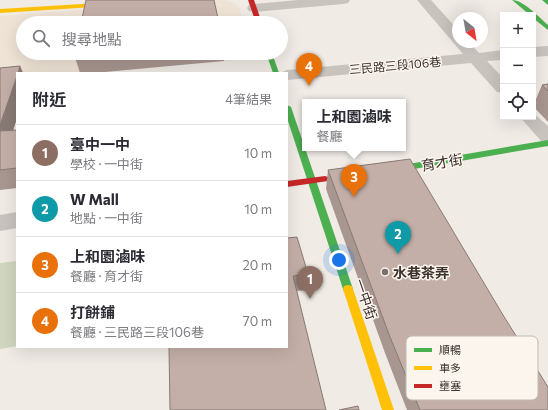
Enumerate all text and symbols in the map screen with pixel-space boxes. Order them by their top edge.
north arrow [452,12,488,48]
map controls [500,12,536,120]
button: + [500,12,536,48]
search box [16,16,288,60]
icon: search [30,27,52,49]
text: 搜尋地點 [62,30,122,48]
button: − [500,48,536,84]
pin: 4 [296,53,322,86]
street label: 三民路三段106巷 [348,54,442,76]
button: locate [500,84,536,120]
text: 附近 [32,89,66,110]
text: 4筆結果 [225,91,272,107]
popup [302,99,406,151]
text: 上和園滷味 [316,107,392,125]
text: 餐廳 [316,128,343,144]
text: 臺中一中 [70,135,130,153]
text: 1 [42,145,48,161]
text: 10 m [244,145,272,161]
street label: 育才街 [420,150,464,174]
text: 學校 · 一中街 [70,156,143,172]
pin: 3 [341,164,367,197]
text: W Mall [70,190,119,208]
text: 2 [41,201,49,217]
text: 10 m [244,201,272,217]
text: 地點 · 一中街 [70,210,143,226]
pin: 2 [385,221,411,254]
text: 上和園滷味 [70,247,145,265]
your location [329,250,349,270]
text: 3 [41,257,49,273]
text: 20 m [243,257,272,273]
place label: 水巷茶弄 [393,264,449,281]
pin: 1 [297,266,323,299]
marker: 水巷茶弄 [380,267,390,277]
text: 餐廳 · 育才街 [70,268,143,284]
street label: 一中街 [351,276,381,322]
text: 打餅鋪 [70,303,115,321]
text: 4 [41,313,49,329]
text: 70 m [243,313,272,329]
text: 餐廳 · 三民路三段106巷 [70,324,204,340]
legend [406,336,538,400]
text: 順暢 [439,343,461,356]
text: 車多 [439,361,461,374]
text: 壅塞 [439,379,461,392]

